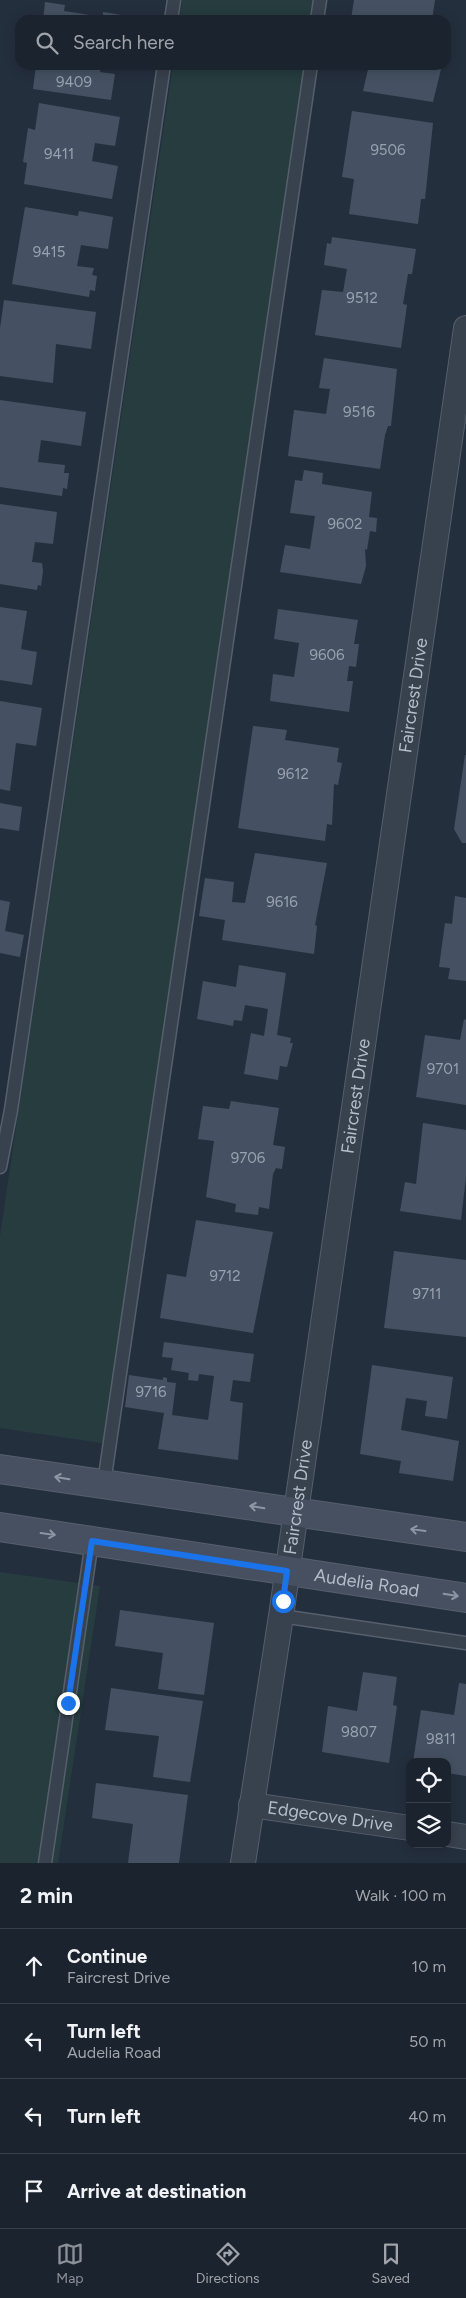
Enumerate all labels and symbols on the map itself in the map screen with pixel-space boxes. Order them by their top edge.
house number: 9409 [56,73,92,91]
house number: 9506 [370,141,406,159]
house number: 9411 [44,145,74,163]
house number: 9415 [33,243,65,261]
house number: 9512 [346,289,378,307]
house number: 9516 [343,403,375,421]
house number: 9602 [328,515,362,533]
street label: Faircrest Drive [394,636,432,754]
house number: 9606 [309,646,345,664]
house number: 9612 [277,765,309,783]
house number: 9616 [266,893,298,911]
street label: Faircrest Drive [337,1037,375,1155]
house number: 9701 [427,1060,459,1078]
house number: 9706 [231,1149,266,1167]
house number: 9712 [209,1267,241,1285]
house number: 9711 [413,1285,441,1303]
house number: 9716 [135,1383,167,1401]
street label: Faircrest Drive [279,1438,317,1556]
one-way arrow [54,1472,70,1482]
one-way arrow [249,1502,265,1512]
one-way arrow [410,1525,426,1535]
one-way arrow [40,1530,56,1540]
street label: Audelia Road [313,1564,421,1602]
route start [272,1590,295,1613]
one-way arrow [443,1591,459,1601]
route end [57,1692,80,1715]
house number: 9807 [341,1723,377,1741]
house number: 9811 [426,1730,456,1748]
street label: Edgecove Drive [266,1796,395,1836]

